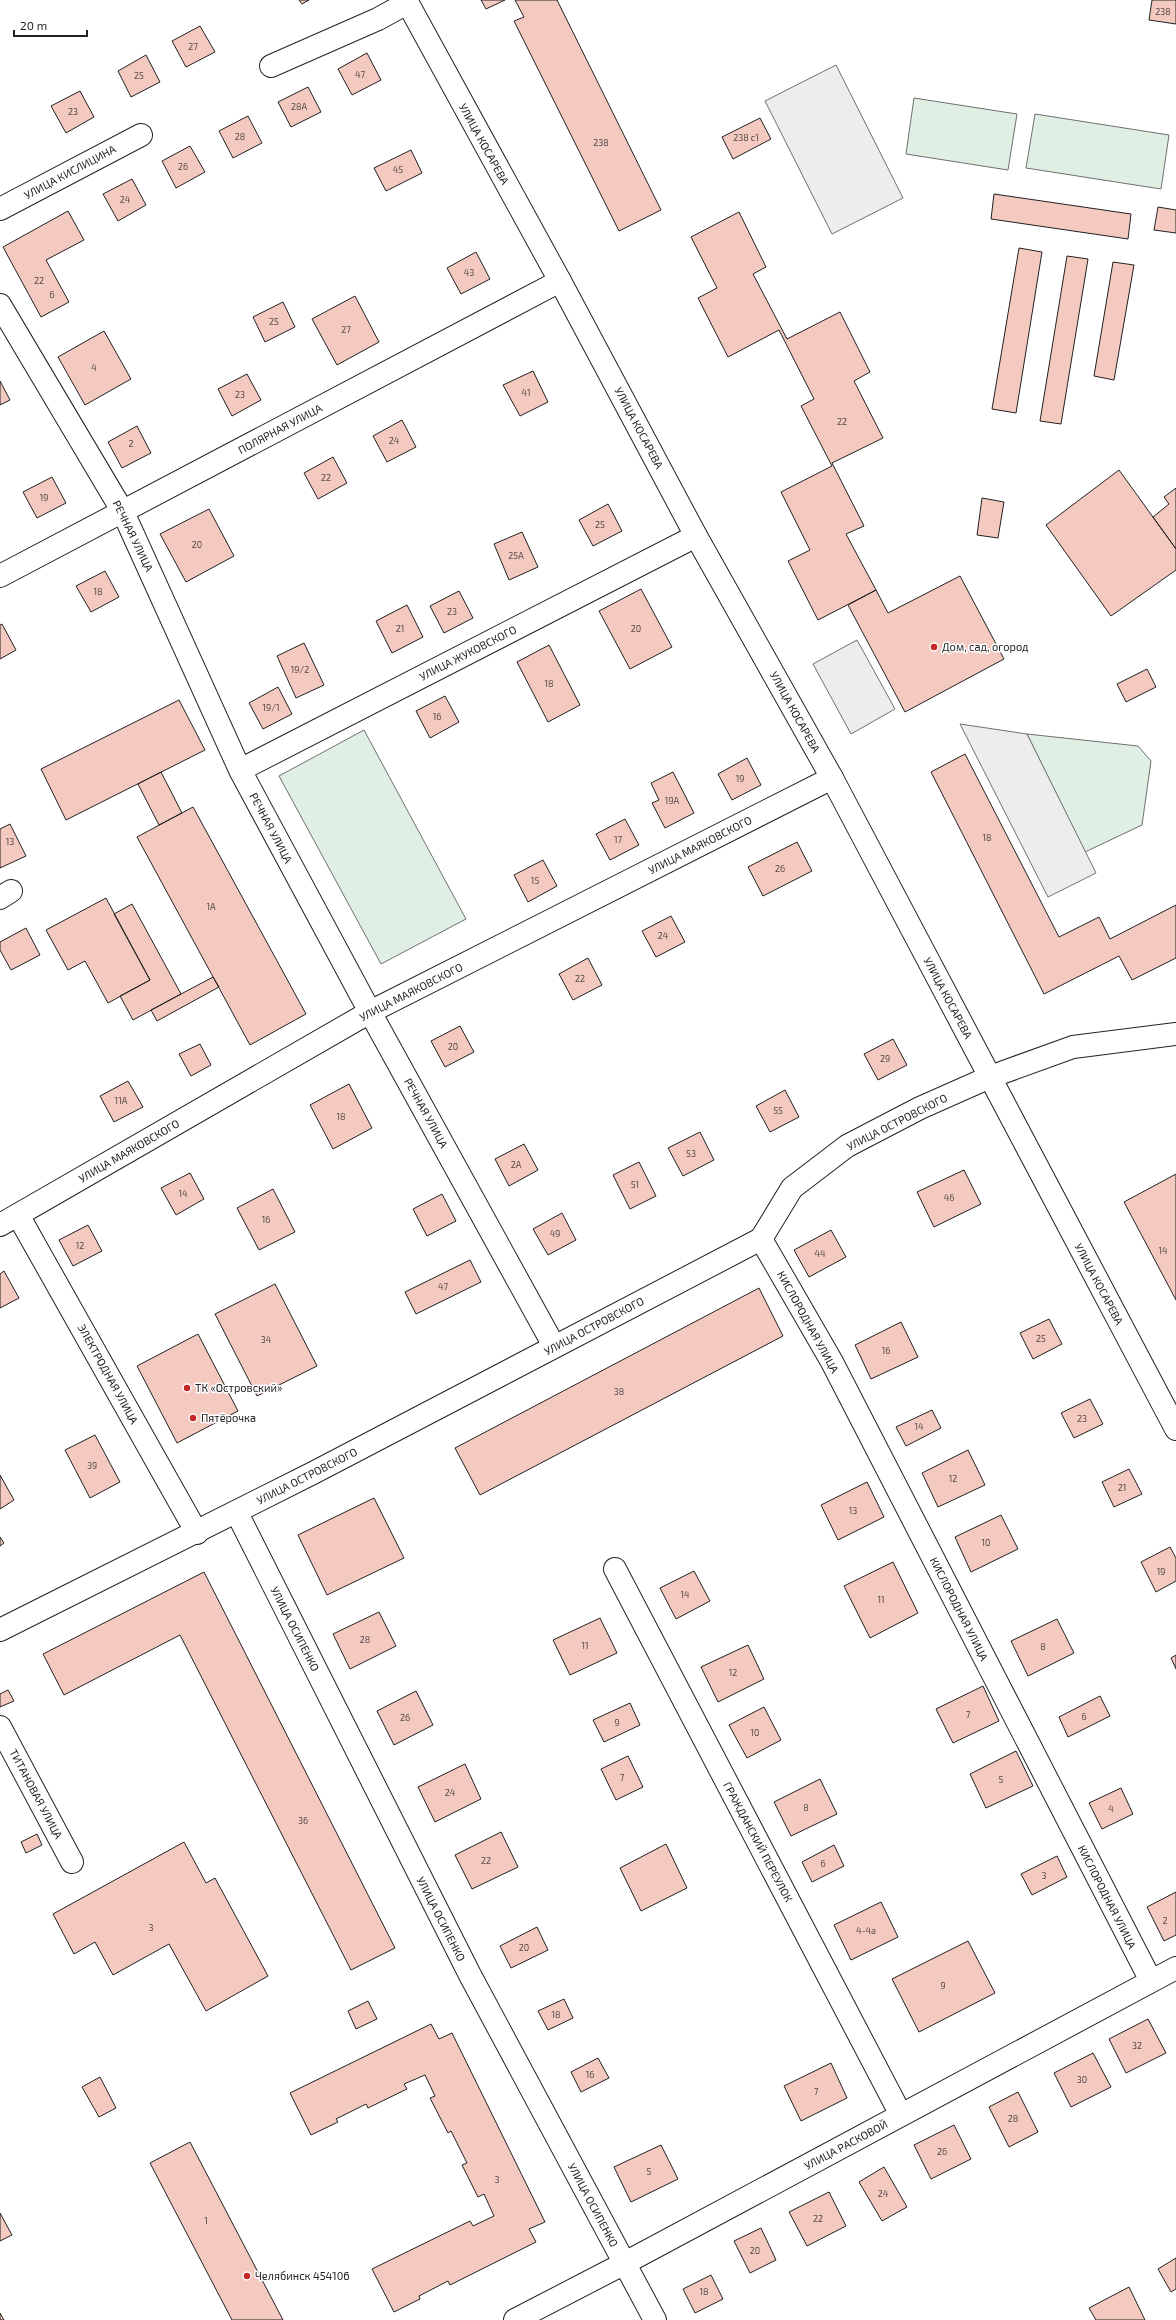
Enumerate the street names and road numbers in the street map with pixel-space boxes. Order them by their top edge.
street label: УЛИЦА КОСАРЕВА [457,101,512,187]
street label: УЛИЦА КИСЛИЦИНА [22,142,118,201]
street label: УЛИЦА КОСАРЕВА [612,385,667,471]
street label: ПОЛЯРНАЯ УЛИЦА [236,401,324,456]
street label: РЕЧНАЯ УЛИЦА [111,498,156,574]
street label: УЛИЦА ЖУКОВСКОГО [417,622,518,683]
street label: УЛИЦА КОСАРЕВА [768,669,823,755]
street label: РЕЧНАЯ УЛИЦА [247,790,296,865]
street label: УЛИЦА МАЯКОВСКОГО [646,813,754,876]
street label: УЛИЦА КОСАРЕВА [921,955,976,1041]
street label: УЛИЦА МАЯКОВСКОГО [357,960,465,1023]
street label: РЕЧНАЯ УЛИЦА [402,1076,451,1150]
street label: УЛИЦА ОСТРОВСКОГО [844,1091,949,1153]
street label: УЛИЦА МАЯКОВСКОГО [76,1116,181,1185]
street label: УЛИЦА КОСАРЕВА [1072,1241,1127,1327]
street label: КИСЛОРОДНАЯ УЛИЦА [775,1269,842,1375]
street label: УЛИЦА ОСТРОВСКОГО [542,1294,646,1357]
street label: ЭЛЕКТРОДНАЯ УЛИЦА [76,1322,141,1426]
street label: УЛИЦА ОСТРОВСКОГО [254,1445,359,1507]
street label: КИСЛОРОДНАЯ УЛИЦА [928,1555,991,1663]
street label: УЛИЦА ОСИПЕНКО [268,1584,322,1673]
street label: ТИТАНОВАЯ УЛИЦА [7,1747,66,1841]
street label: ГРАЖДАНСКИЙ ПЕРЕУЛОК [721,1779,796,1904]
street label: КИСЛОРОДНАЯ УЛИЦА [1076,1843,1139,1951]
street label: УЛИЦА ОСИПЕНКО [414,1874,468,1963]
street label: УЛИЦА РАСКОВОЙ [802,2117,890,2172]
street label: УЛИЦА ОСИПЕНКО [566,2161,621,2249]

